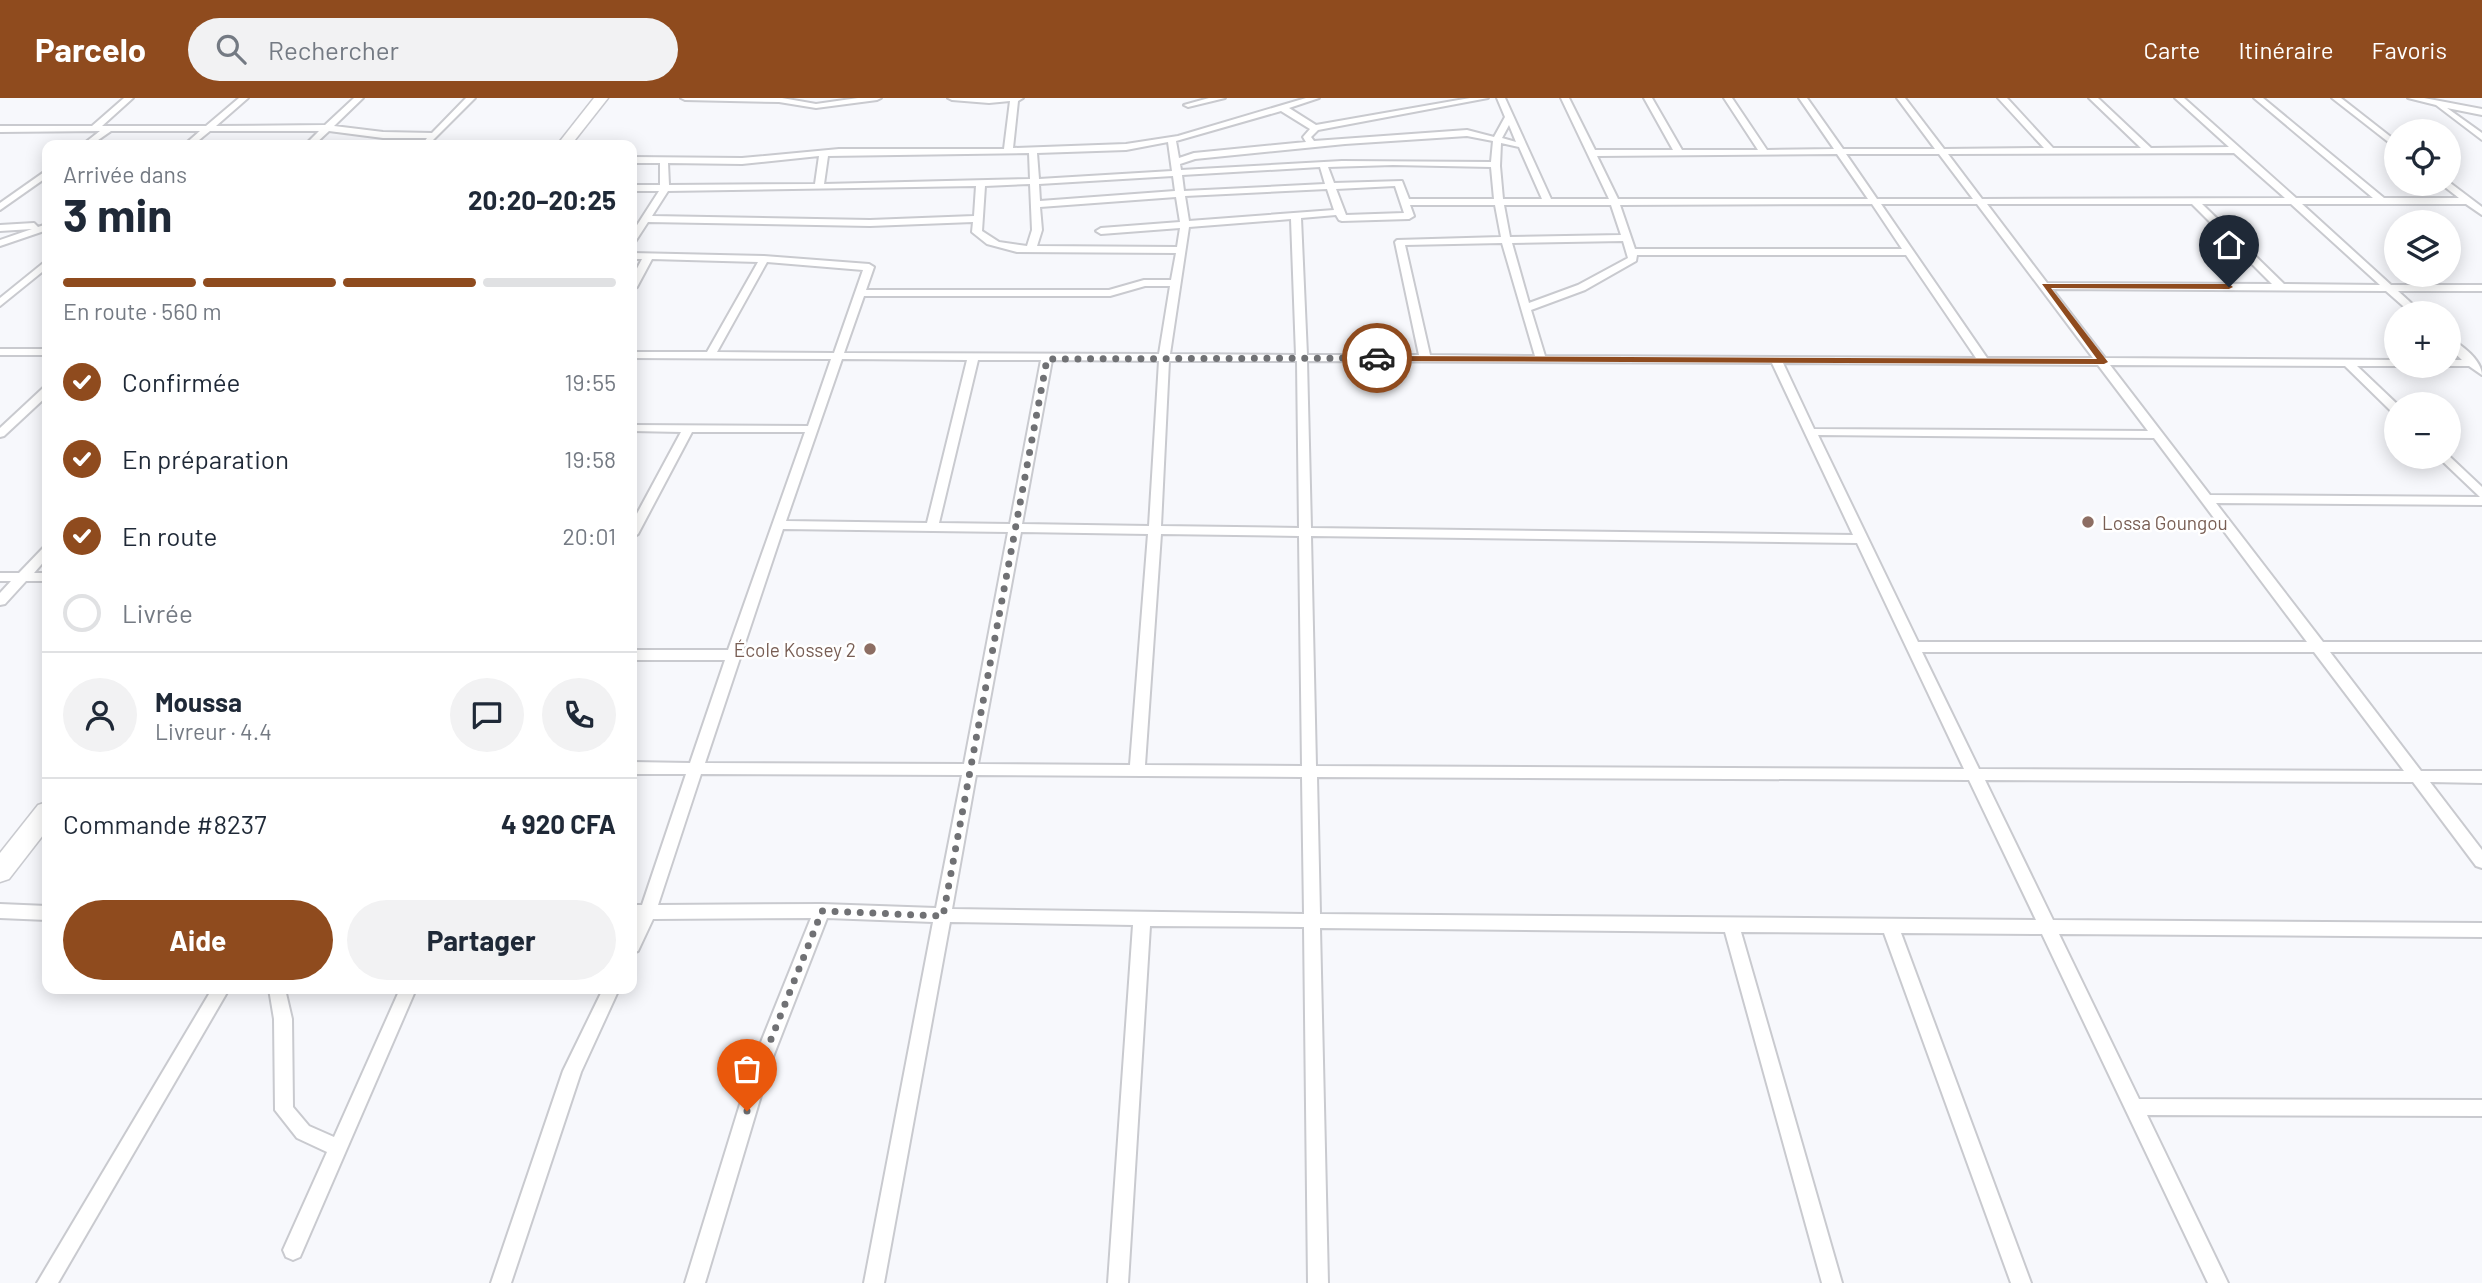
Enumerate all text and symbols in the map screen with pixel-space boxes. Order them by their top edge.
search box [188,18,678,81]
text: Parcelo [35,29,146,69]
icon: search [212,30,250,68]
text: Rechercher [268,34,399,65]
text: Carte [2144,35,2200,64]
text: Itinéraire [2238,35,2334,64]
text: Favoris [2372,35,2447,64]
map controls [2384,119,2461,469]
button: locate [2384,119,2461,196]
text: Arrivée dans [63,160,187,188]
text: 20:20–20:25 [468,184,616,215]
text: 3 min [63,186,172,241]
button: layers [2384,210,2461,287]
pin [2199,215,2259,287]
icon: home [2210,226,2248,264]
text: En route · 560 m [63,297,222,325]
button: + [2384,301,2461,378]
courier [1342,323,1412,393]
icon: car [1358,339,1396,377]
icon: check [63,363,101,401]
text: Confirmée [122,366,240,397]
text: 19:55 [565,368,616,396]
button: − [2384,392,2461,469]
icon: check [63,440,101,478]
text: En préparation [122,443,289,474]
text: 19:58 [564,445,616,473]
place label: Lossa Goungou [2102,511,2228,534]
marker: Lossa Goungou [2080,514,2096,530]
icon: check [63,517,101,555]
text: En route [122,520,217,551]
text: 20:01 [562,522,616,550]
text: Livrée [122,597,193,628]
place label: École Kossey 2 [734,638,856,661]
marker: École Kossey 2 [862,641,878,657]
button: person [63,678,137,752]
button: chat [450,678,524,752]
button: phone [542,678,616,752]
text: Moussa [155,686,242,717]
text: Livreur · 4.4 [155,717,272,745]
text: Commande #8237 [63,808,266,839]
text: 4 920 CFA [501,808,616,839]
button: Aide [63,900,333,980]
button: Partager [347,900,616,980]
pin [717,1039,777,1111]
icon: bag [728,1050,766,1088]

